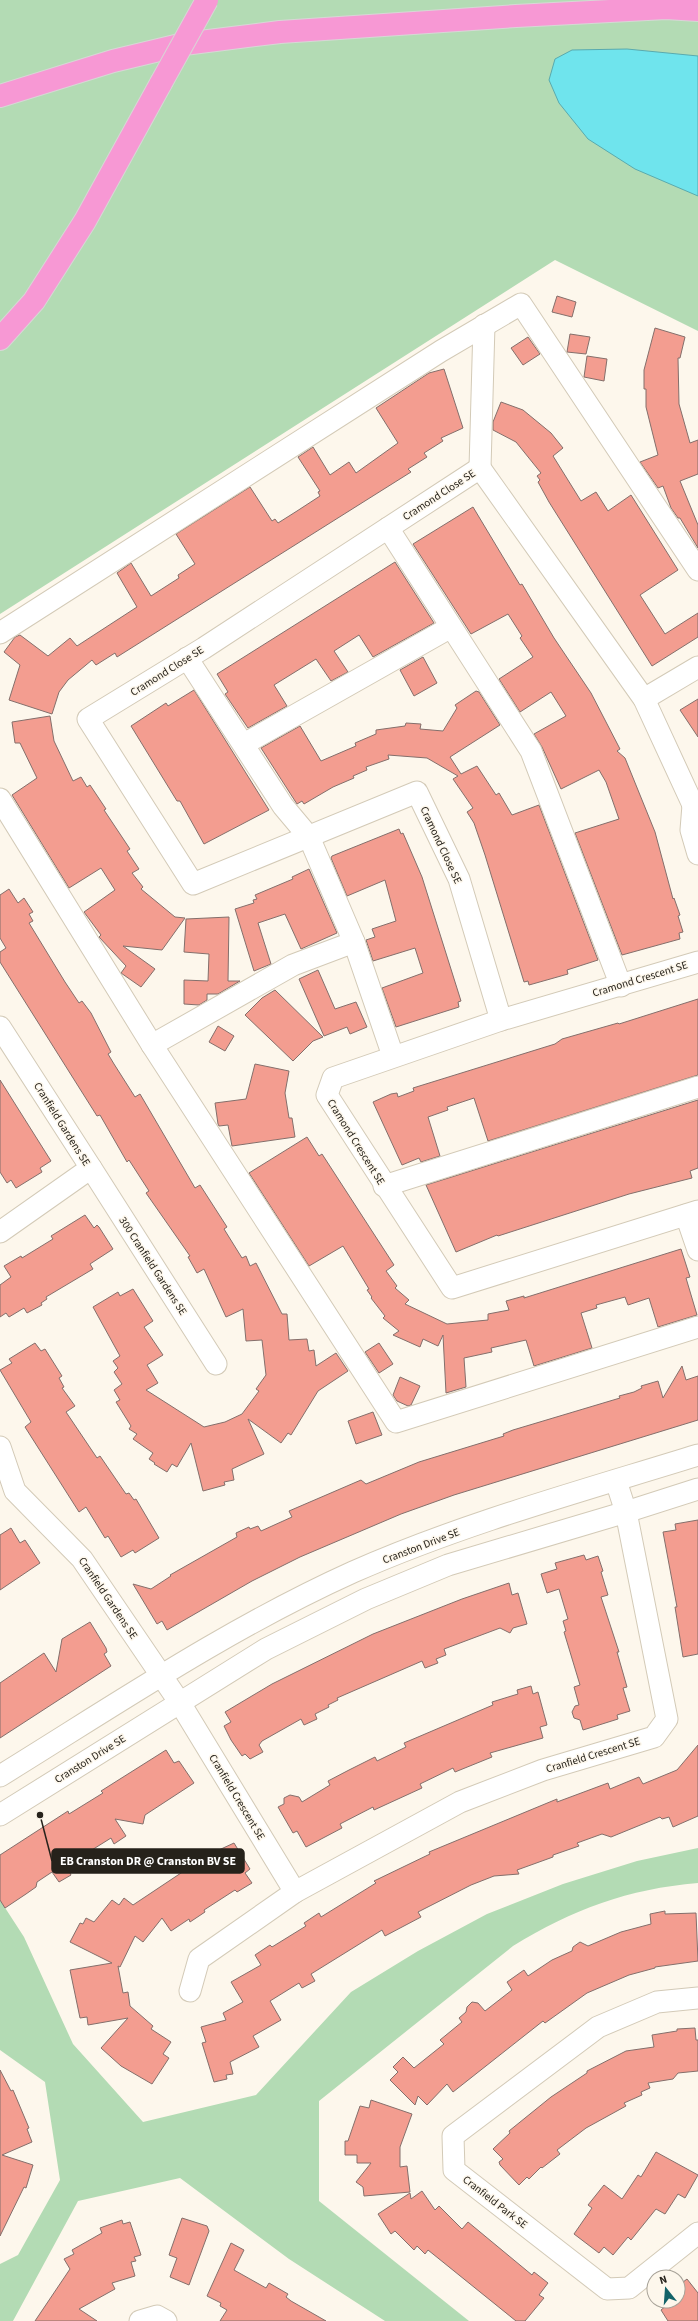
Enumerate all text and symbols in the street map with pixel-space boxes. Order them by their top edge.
street label: Cramond Close SE [400,466,478,524]
street label: Cramond Close SE [128,642,207,700]
street label: Cramond Close SE [417,804,466,886]
street label: Cramond Crescent SE [591,957,690,1001]
street label: Cranfield Gardens SE [30,1079,94,1169]
street label: Cramond Crescent SE [323,1096,389,1188]
street label: 300 Cranfield Gardens SE [116,1214,191,1318]
street label: Cranston Drive SE [380,1524,462,1568]
street label: Cranfield Gardens SE [75,1554,141,1642]
street label: Cranston Drive SE [52,1731,129,1787]
street label: Cranfield Crescent SE [544,1733,642,1776]
street label: Cranfield Crescent SE [205,1751,269,1843]
callout: EB Cranston DR @ Cranston BV SE [52,1849,244,1873]
text: EB Cranston DR @ Cranston BV SE [60,1853,236,1870]
street label: Cranfield Park SE [460,2172,531,2232]
north arrow [646,2269,686,2309]
text: N [658,2272,669,2288]

